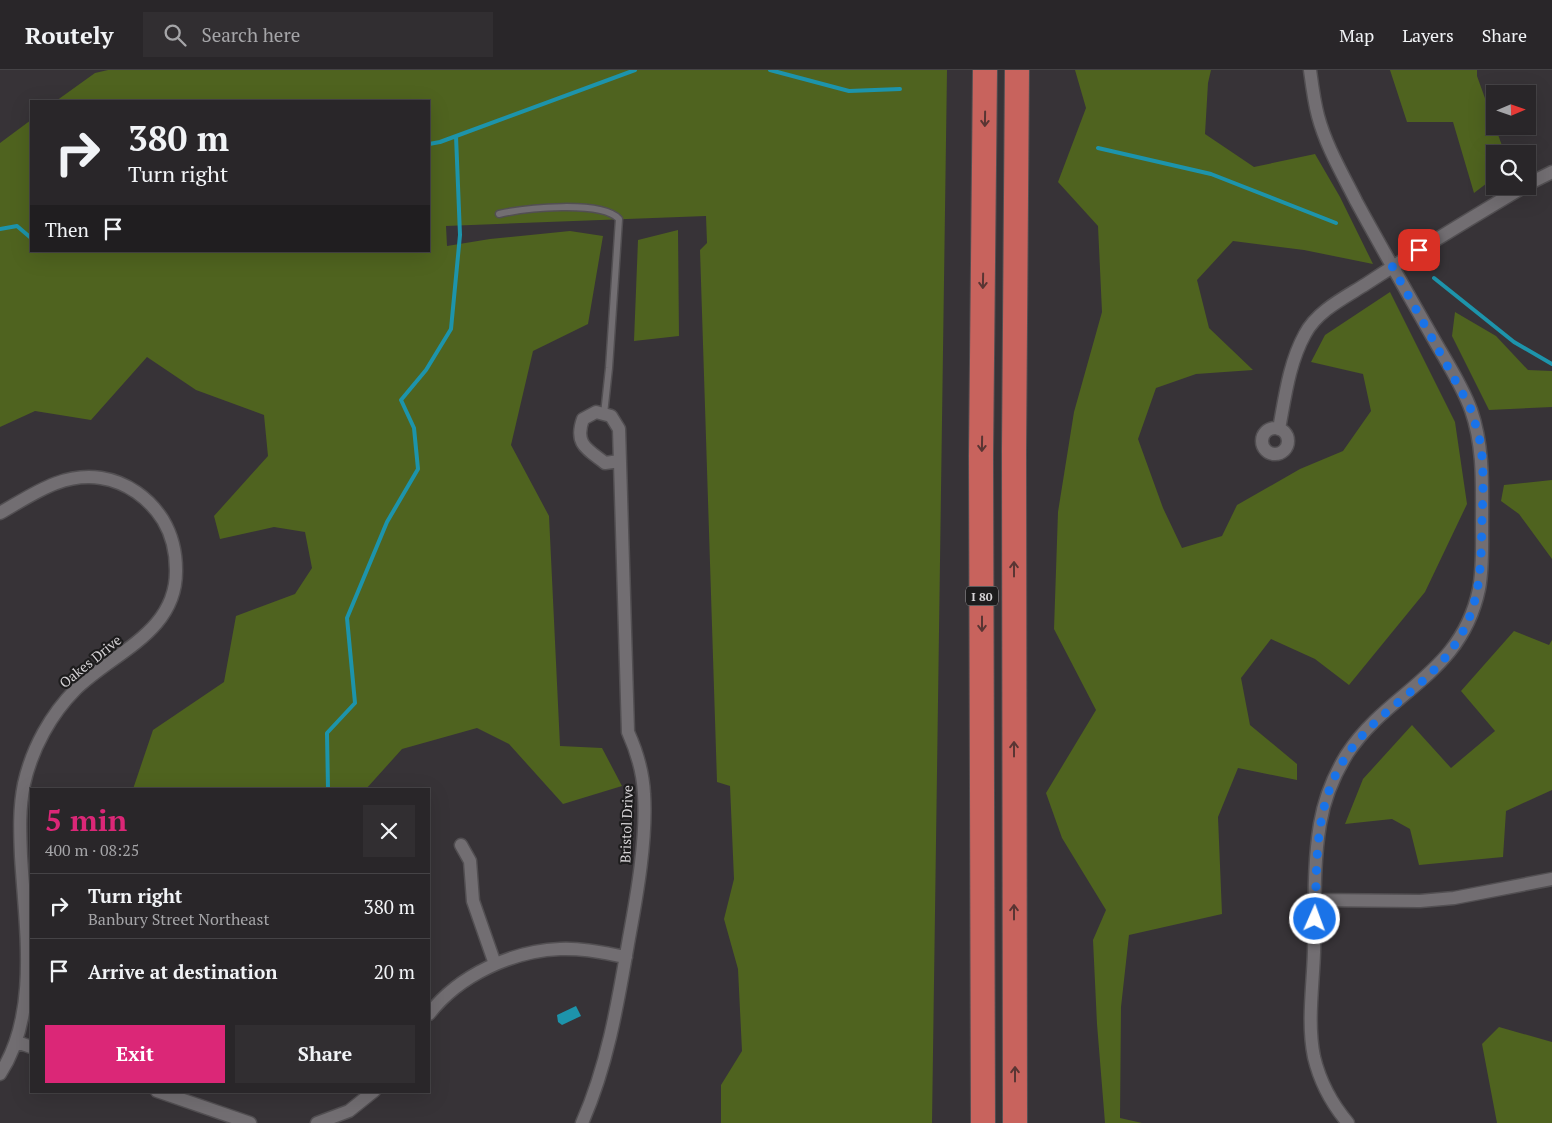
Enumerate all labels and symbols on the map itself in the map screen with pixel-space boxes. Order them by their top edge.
north arrow [1486,85,1536,135]
one-way arrow [980,110,990,126]
pin [1398,229,1440,271]
one-way arrow [978,272,988,289]
one-way arrow [977,435,986,451]
one-way arrow [1009,562,1019,578]
road number: I 80 [966,586,998,606]
one-way arrow [977,615,987,631]
street label: Oakes Drive [55,630,125,692]
one-way arrow [1009,742,1019,758]
street label: Bristol Drive [615,785,637,863]
position arrow [1288,892,1340,944]
one-way arrow [1009,904,1019,920]
one-way arrow [1010,1067,1020,1083]

